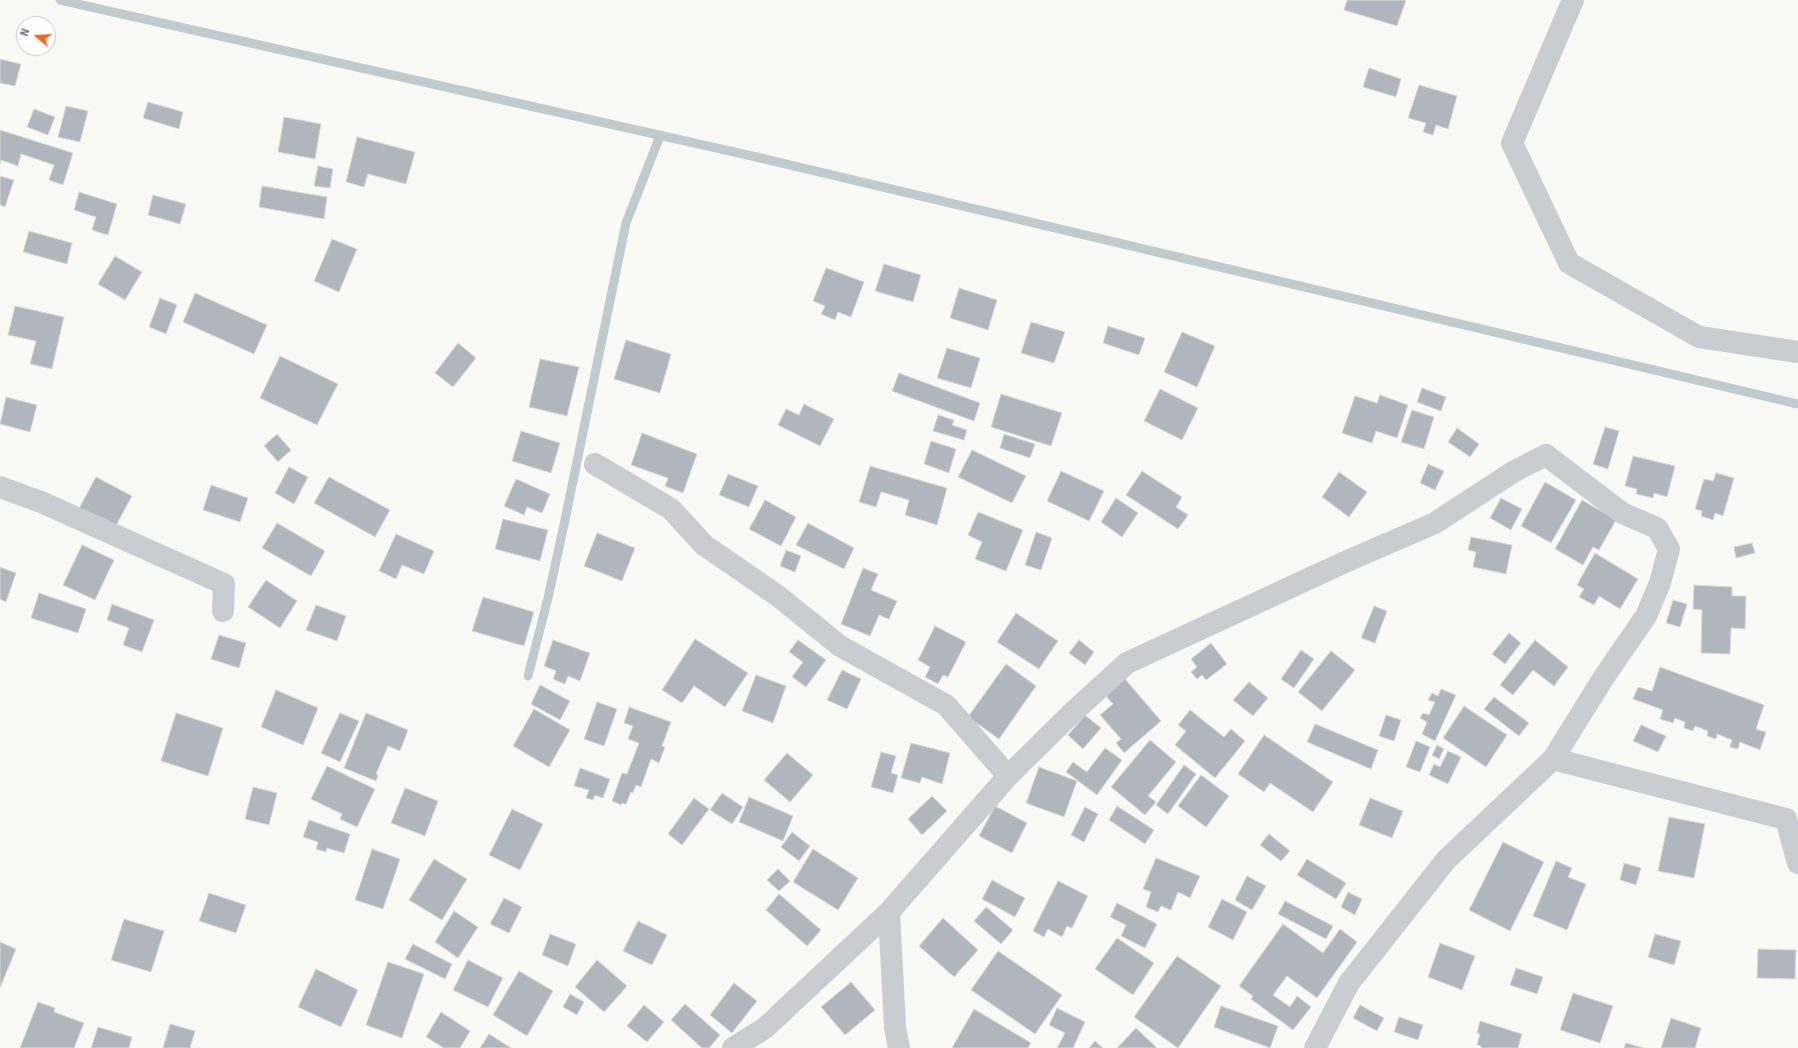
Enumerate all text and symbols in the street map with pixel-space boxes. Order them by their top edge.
north arrow [16,16,56,56]
text: N [18,27,32,38]

